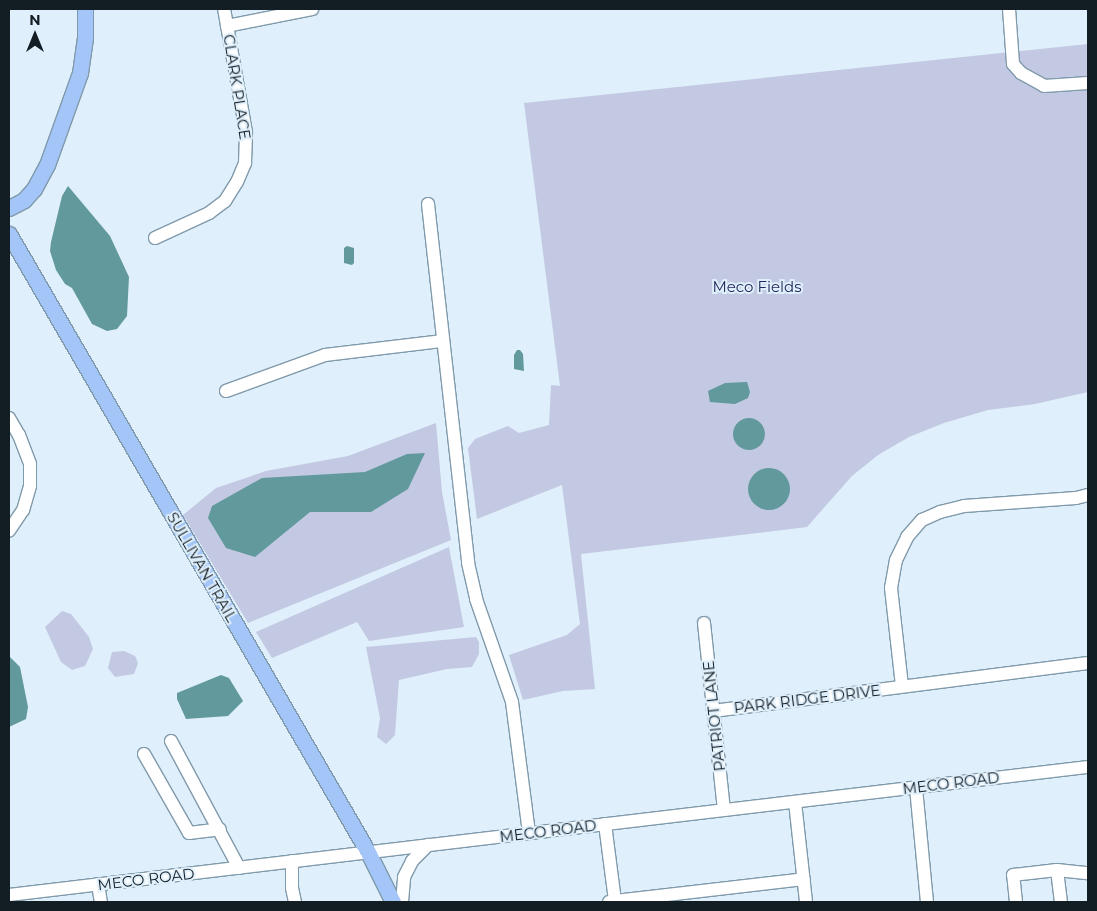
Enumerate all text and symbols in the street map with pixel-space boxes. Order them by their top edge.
north arrow [10,10,60,60]
text: N [29,11,41,29]
street label: CLARK PLACE [220,33,254,141]
park label: Meco Fields [712,278,802,296]
street label: SULLIVAN TRAIL [163,509,241,625]
street label: PATRIOT LANE [699,660,729,772]
street label: PARK RIDGE DRIVE [733,681,881,717]
street label: MECO ROAD [902,768,1000,798]
street label: MECO ROAD [499,816,597,846]
street label: MECO ROAD [97,864,195,894]

